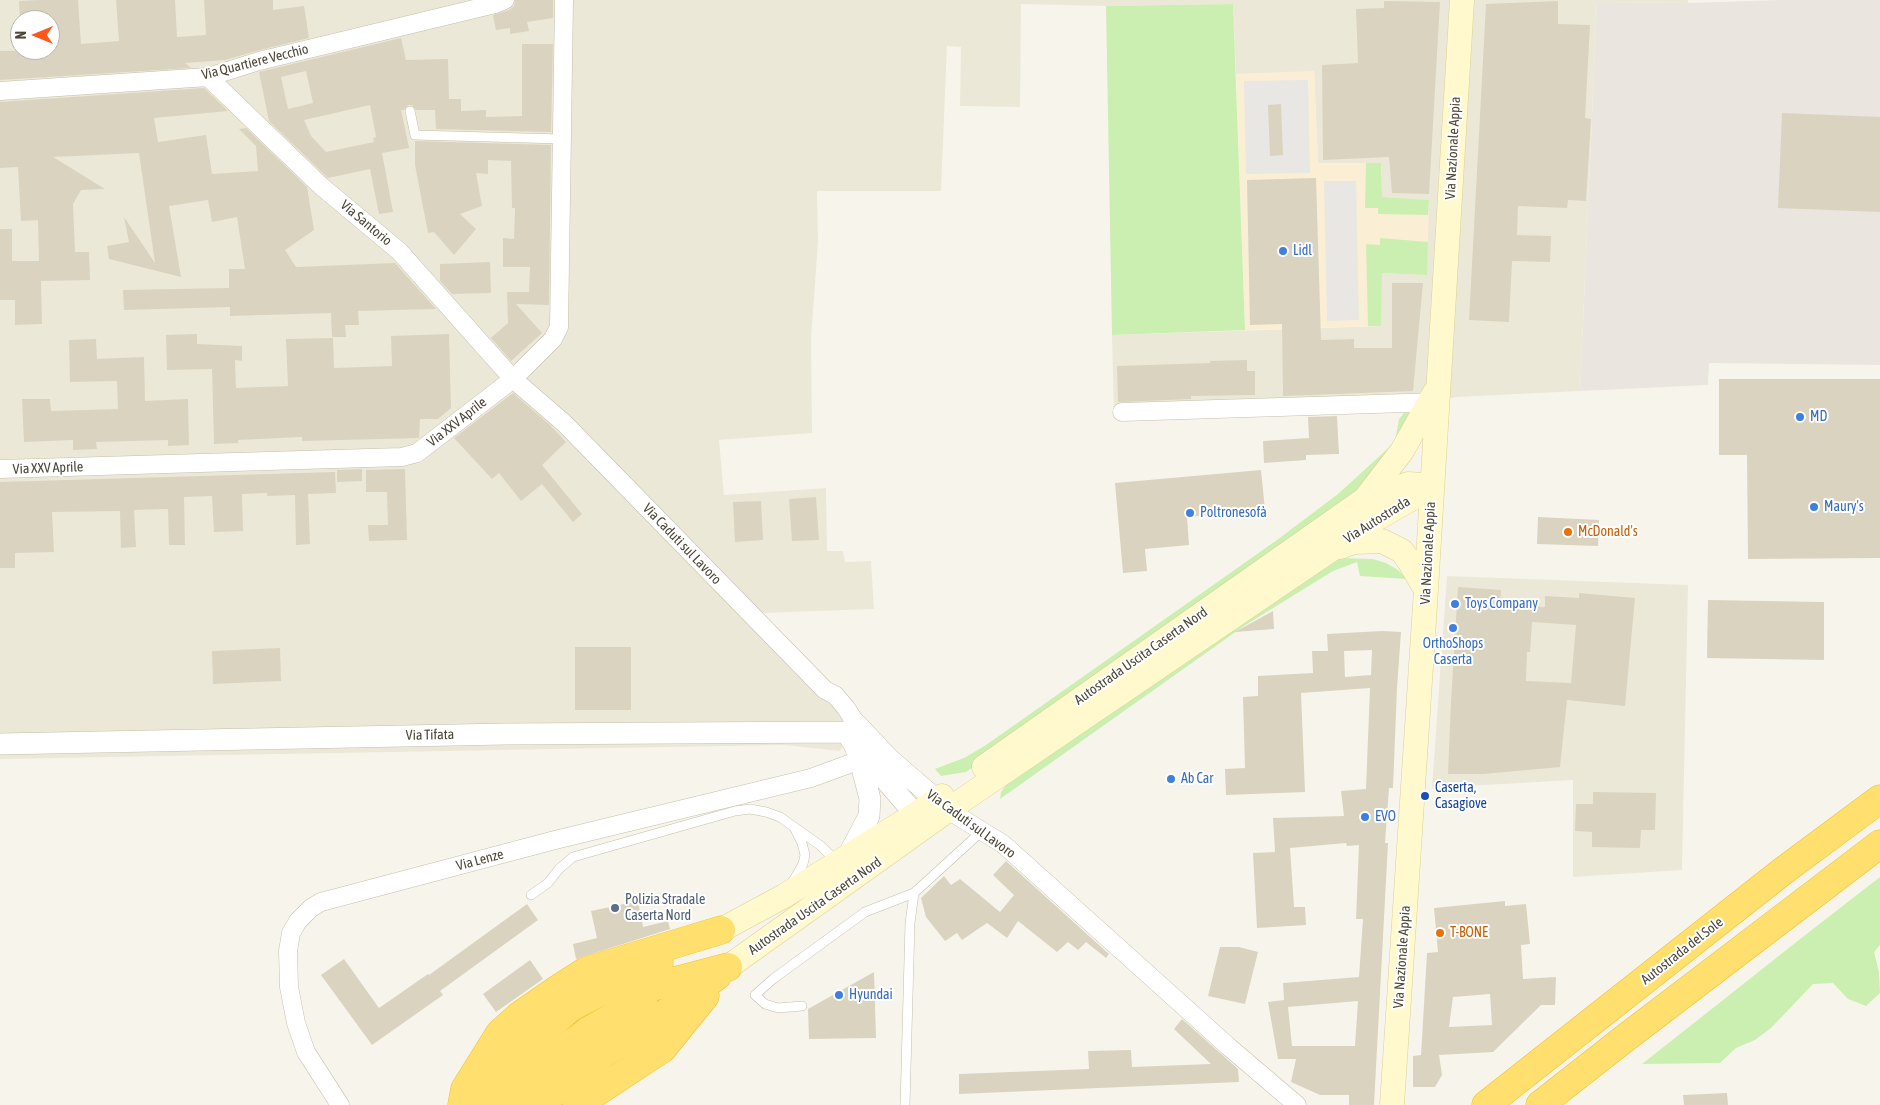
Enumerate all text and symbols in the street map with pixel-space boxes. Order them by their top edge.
north arrow [10,10,60,60]
text: N [13,31,29,39]
street label: Via Quartiere Vecchio [200,41,310,83]
street label: Via Nazionale Appia [1442,96,1464,200]
street label: Via Santorio [337,197,395,249]
place label: Lidl [1293,243,1312,259]
marker: Lidl [1277,245,1289,257]
street label: Via XXV Aprile [424,394,490,450]
place label: MD [1810,409,1827,425]
marker: MD [1794,411,1806,423]
street label: Via XXV Aprile [12,458,84,478]
street label: Via Autostrada [1341,493,1413,547]
place label: Maury's [1824,499,1864,515]
street label: Via Caduti sul Lavoro [639,500,725,588]
street label: Via Nazionale Appia [1417,501,1439,605]
marker: Maury's [1808,501,1820,513]
place label: Poltronesofà [1200,505,1267,521]
marker: Poltronesofà [1184,507,1196,519]
place label: McDonald's [1578,524,1638,540]
marker: McDonald's [1562,526,1574,538]
place label: Toys Company [1465,596,1538,612]
marker: Toys Company [1449,598,1461,610]
street label: Autostrada Uscita Caserta Nord [1071,604,1211,708]
marker: OrthoShops Caserta [1447,622,1459,634]
place label: OrthoShops Caserta [1423,636,1483,669]
street label: Via Tifata [406,726,454,744]
place label: Ab Car [1181,771,1213,787]
marker: Ab Car [1165,773,1177,785]
place label: Caserta, Casagiove [1435,780,1487,812]
street label: Via Caduti sul Lavoro [923,786,1019,862]
marker: Caserta, Casagiove [1419,790,1431,802]
place label: EVO [1375,809,1396,825]
marker: EVO [1359,811,1371,823]
street label: Via Lenze [454,846,506,874]
street label: Autostrada Uscita Caserta Nord [745,854,885,958]
place label: Polizia Stradale Caserta Nord [625,892,705,924]
marker: Polizia Stradale Caserta Nord [609,902,621,914]
street label: Via Nazionale Appia [1390,905,1414,1009]
street label: Autostrada del Sole [1638,914,1726,988]
place label: T-BONE [1450,925,1488,941]
marker: T-BONE [1434,927,1446,939]
place label: Hyundai [849,987,893,1003]
marker: Hyundai [833,989,845,1001]

